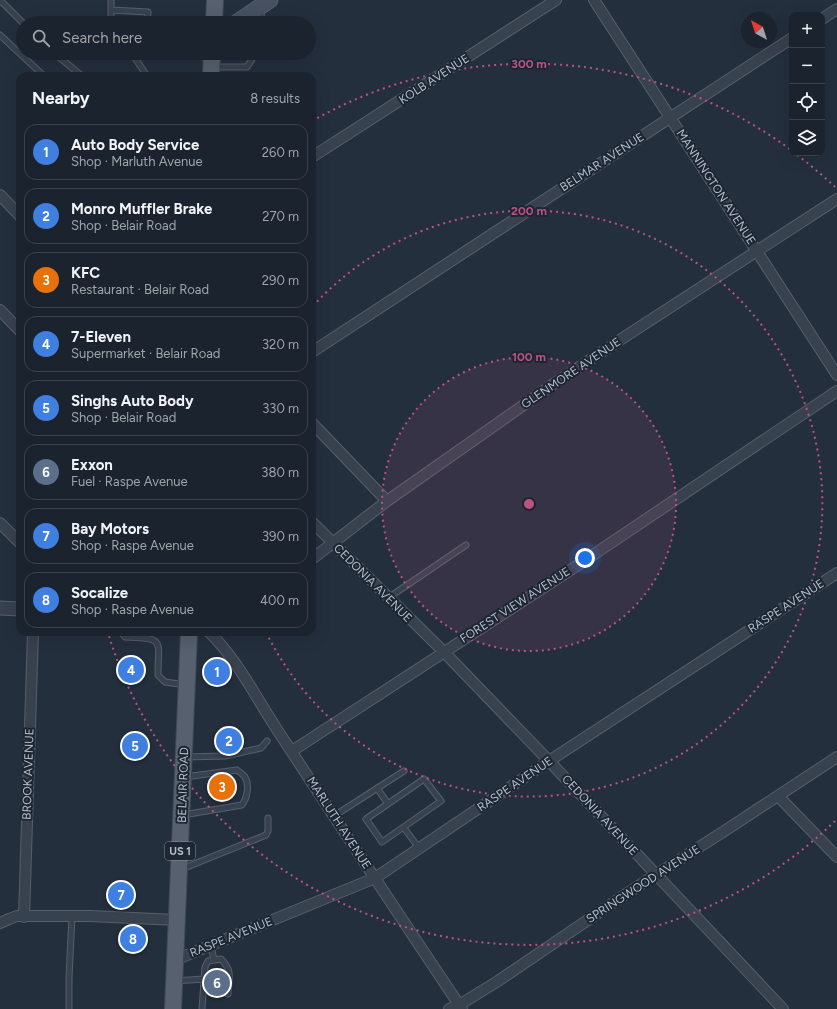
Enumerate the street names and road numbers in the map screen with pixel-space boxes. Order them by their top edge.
street label: KOLB AVENUE [396,51,472,107]
street label: MANNINGTON AVENUE [673,127,759,247]
street label: BELMAR AVENUE [557,130,647,194]
street label: GLENMORE AVENUE [519,335,623,411]
street label: CEDONIA AVENUE [331,541,415,625]
street label: FOREST VIEW AVENUE [457,564,573,646]
street label: RASPE AVENUE [745,576,827,636]
street label: BROOK AVENUE [19,728,37,820]
street label: BELAIR ROAD [175,747,191,823]
street label: RASPE AVENUE [475,754,555,814]
street label: CEDONIA AVENUE [559,772,641,858]
street label: MARLUTH AVENUE [304,774,374,872]
road number: US 1 [165,842,195,860]
street label: SPRINGWOOD AVENUE [584,842,702,926]
street label: RASPE AVENUE [188,914,274,960]

